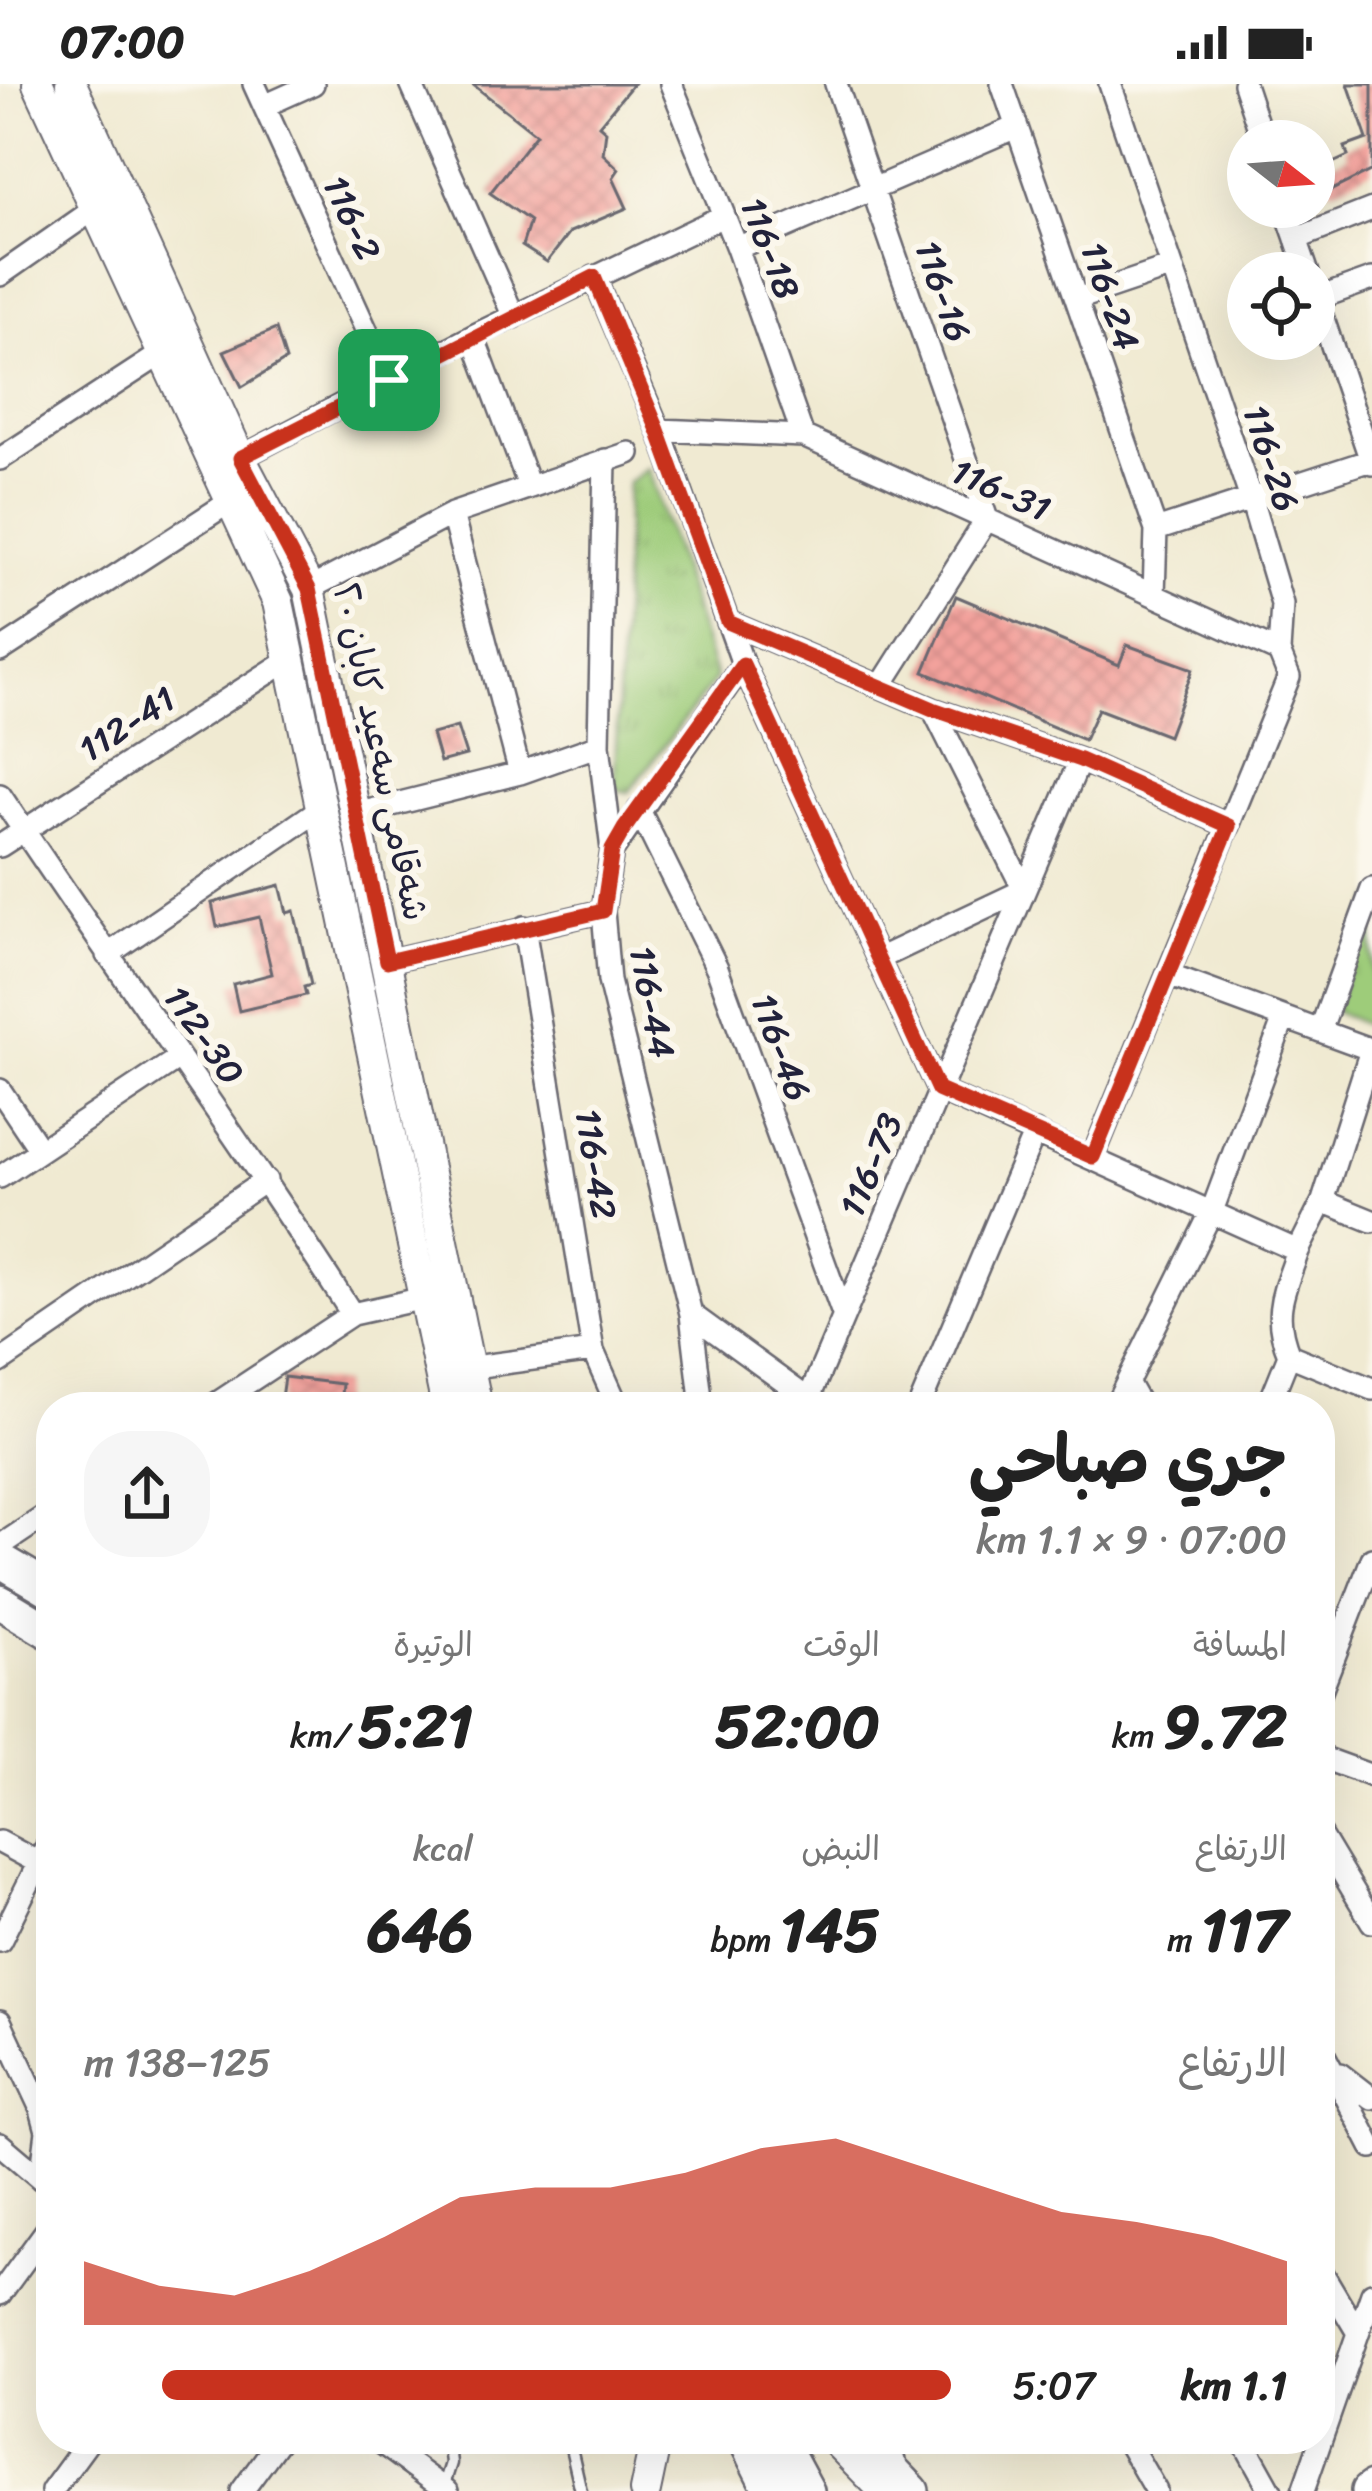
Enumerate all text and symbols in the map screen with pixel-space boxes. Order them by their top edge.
text: 07:00 [60,2,185,82]
north arrow [1227,120,1335,228]
map controls [1227,120,1335,360]
street label: 116-2 [304,164,400,272]
street label: 116-18 [721,187,819,309]
street label: 116-16 [896,231,990,351]
street label: 116-24 [1062,233,1158,359]
button: locate [1227,252,1335,360]
pin [338,329,440,431]
icon: arrive [356,347,422,413]
street label: 116-26 [1224,396,1318,520]
street label: 116-31 [941,440,1061,540]
street label: شەقامی سەعید کابان ٢٠ [314,577,448,927]
street label: 112-41 [65,668,189,780]
street label: 116-44 [610,940,694,1064]
street label: 112-30 [146,971,262,1099]
street label: 116-46 [732,984,830,1110]
street label: 116-73 [820,1103,922,1227]
street label: 116-42 [556,1104,636,1224]
text: جري صباحي [969,1401,1287,1518]
button: share [84,1431,210,1557]
text: 07:00 · 9 × 1.1 km [976,1505,1287,1574]
text: الوتيرة [393,1616,473,1674]
text: الوقت [803,1616,880,1674]
text: المسافة [1193,1616,1287,1674]
text: 5:21 [358,1674,473,1780]
text: 52:00 [715,1674,880,1780]
text: 9.72 [1163,1674,1287,1780]
text: /km [290,1707,358,1765]
text: km [1112,1707,1163,1765]
text: kcal [413,1820,473,1878]
text: النبض [801,1820,880,1878]
text: الارتفاع [1194,1820,1287,1878]
text: 646 [367,1878,473,1984]
text: 145 [780,1878,880,1984]
text: 117 [1201,1878,1287,1984]
text: bpm [711,1911,780,1969]
text: m [1167,1911,1201,1969]
text: 125–138 m [84,2028,271,2097]
text: الارتفاع [1178,2028,1287,2097]
text: 5:07 [1012,2351,1095,2420]
text: 1.1 km [1181,2351,1287,2420]

